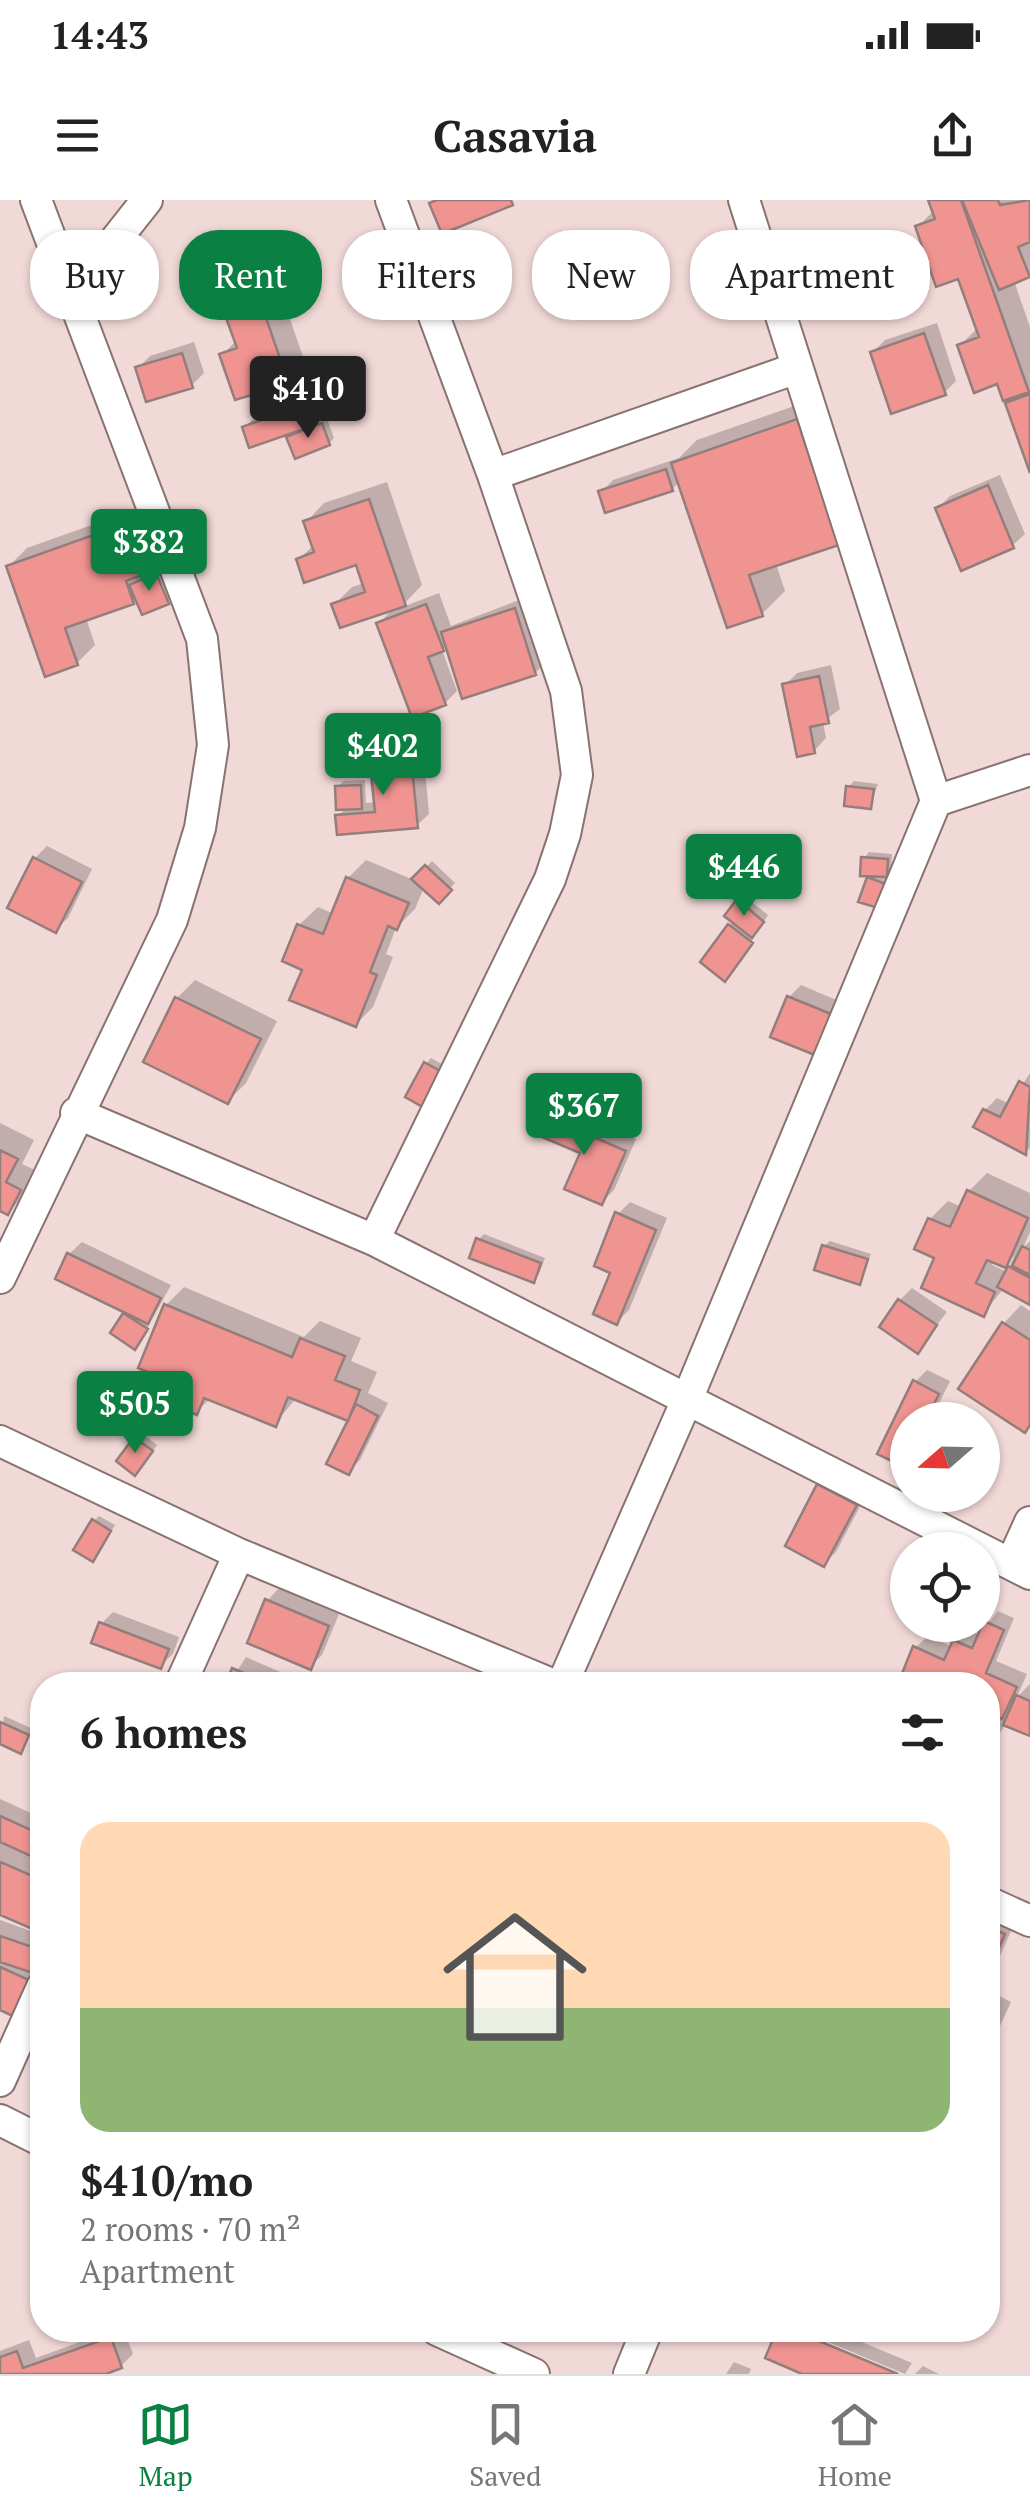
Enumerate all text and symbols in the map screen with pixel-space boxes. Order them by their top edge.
text: 14:43 [50,10,149,60]
text: Casavia [433,105,597,165]
icon: menu [50,108,105,163]
icon: share [925,108,980,163]
chip: Buy [30,230,159,320]
chip: Rent [179,230,322,320]
chip: Filters [342,230,512,320]
chip: New [532,230,670,320]
chip: Apartment [690,230,930,320]
pin: $410 [249,356,367,441]
text: $410 [272,367,344,409]
pin: $382 [90,509,208,594]
text: $382 [113,520,185,562]
pin: $402 [324,713,442,798]
text: $402 [347,724,419,766]
pin: $446 [685,834,803,919]
text: $446 [708,845,780,887]
pin: $367 [525,1073,643,1158]
text: $367 [548,1084,620,1126]
pin: $505 [76,1371,194,1456]
text: $505 [99,1382,171,1424]
north arrow [890,1402,1000,1512]
map controls [890,1402,1000,1642]
button: locate [890,1532,1000,1642]
text: 6 homes [80,1704,247,1760]
icon: filters [895,1705,950,1760]
icon: home [425,1887,605,2067]
text: $410/mo [80,2152,253,2208]
text: 2 rooms · 70 m² [80,2208,301,2250]
text: Apartment [80,2250,235,2292]
tab: Map [138,2397,193,2494]
tab: Saved [469,2397,542,2494]
tab: Home [818,2397,892,2494]

